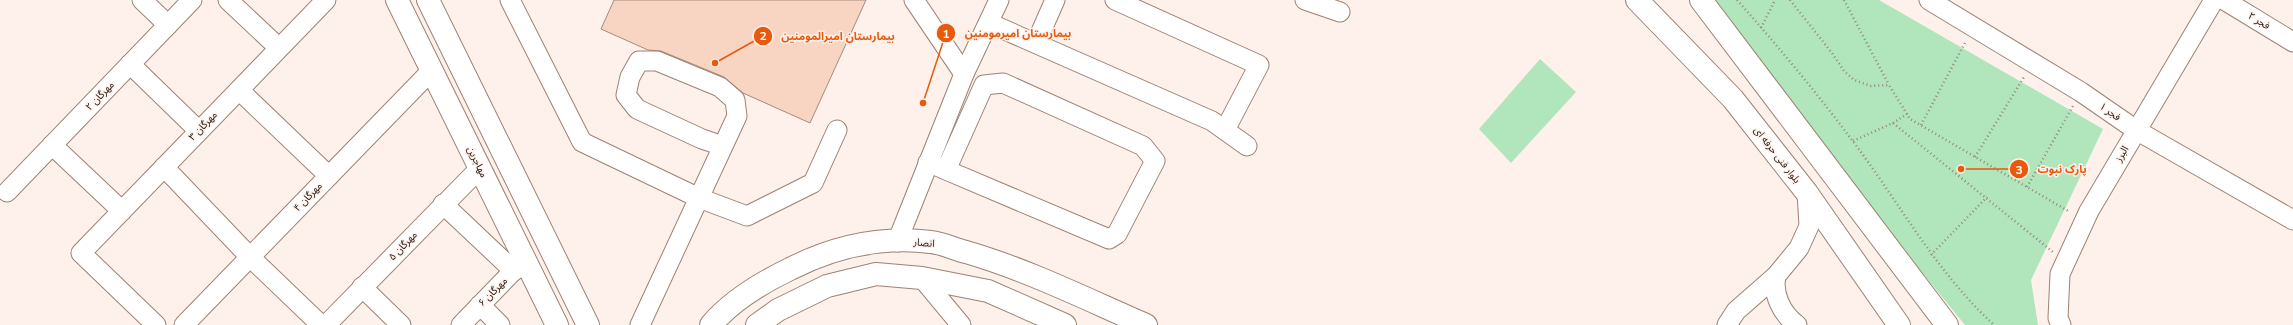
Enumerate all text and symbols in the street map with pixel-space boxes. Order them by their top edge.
street label: فجر ۲ [2245,9,2273,33]
callout: بیمارستان امیرمومنین [936,22,1079,45]
callout: بیمارستان امیرالمومنین [753,24,903,47]
text: 1 [942,26,950,42]
text: بیمارستان امیرمومنین [965,26,1071,41]
text: 2 [759,28,767,44]
text: بیمارستان امیرالمومنین [781,29,895,44]
street label: مهرگان ۲ [82,78,118,114]
street label: فجر ۱ [2097,100,2124,125]
street label: مهرگان ۳ [185,108,221,144]
street label: بلوار فنی حرفه ای [1750,124,1804,186]
street label: مهاجرین [463,144,491,180]
street label: البرز [2111,144,2132,165]
callout: پارک نبوت [2009,158,2094,181]
text: 3 [2015,162,2023,178]
text: پارک نبوت [2037,162,2087,177]
street label: مهرگان ۴ [290,179,326,215]
street label: مهرگان ۵ [385,228,421,264]
street label: انصار [912,235,935,251]
street label: مهرگان ۶ [475,274,511,310]

